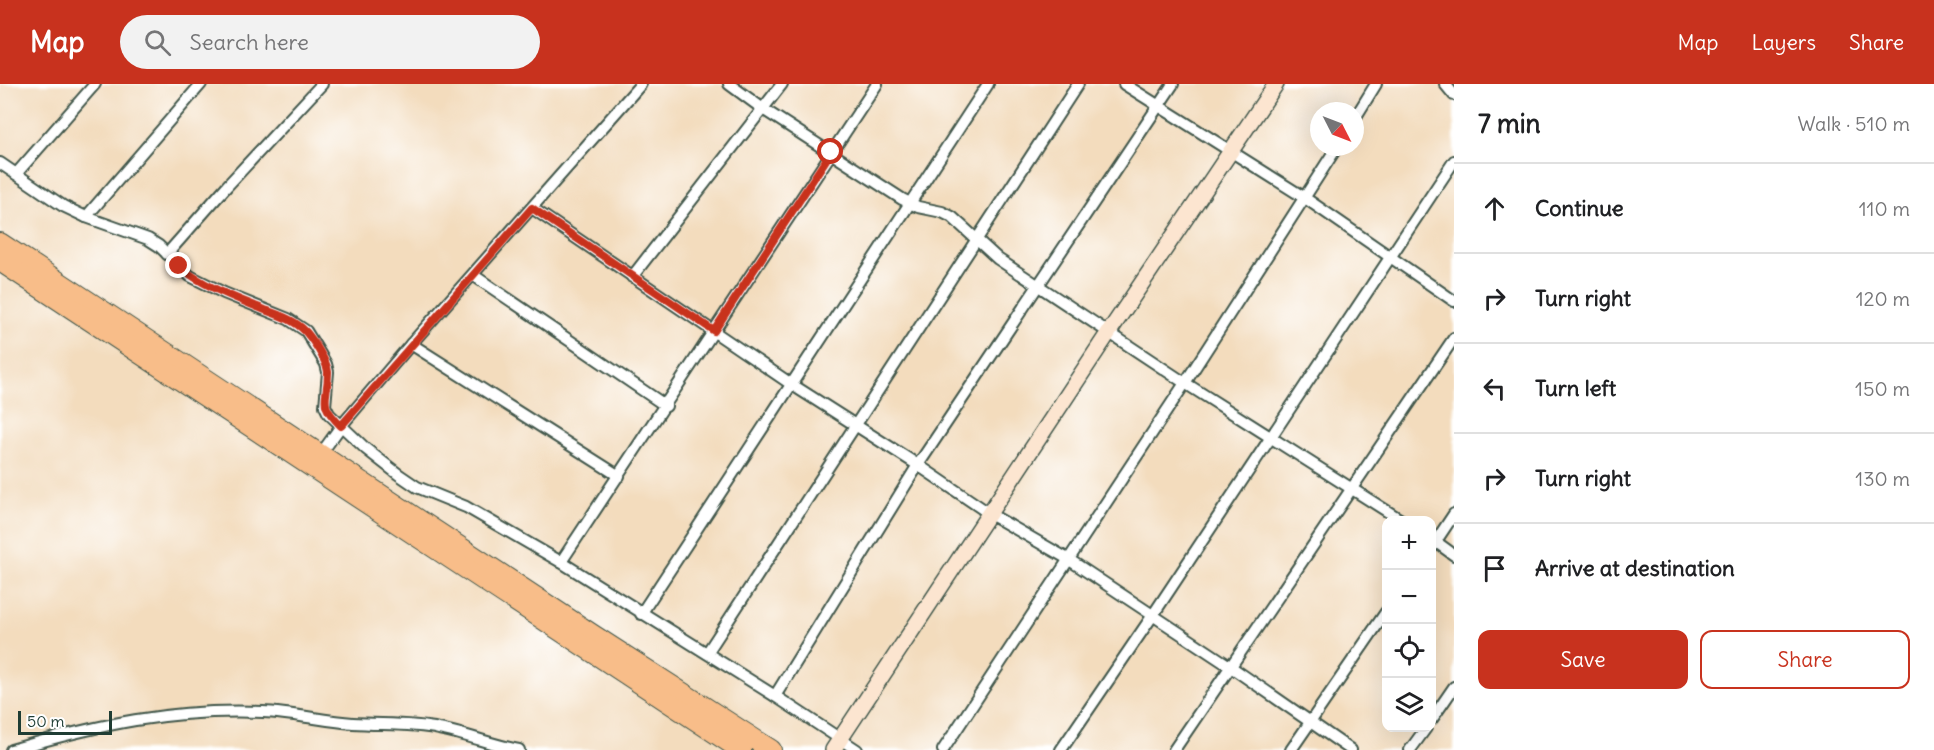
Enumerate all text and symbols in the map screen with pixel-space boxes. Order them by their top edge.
search box [120,15,540,69]
text: Map [30,24,84,60]
icon: search [141,26,174,59]
text: Search here [189,28,309,56]
text: Map [1678,29,1718,56]
text: Layers [1751,29,1816,56]
text: Share [1849,29,1904,56]
north arrow [1310,102,1364,156]
text: 7 min [1478,107,1541,140]
text: Walk · 510 m [1798,111,1910,136]
route start [817,138,843,164]
icon: ahead [1478,192,1511,225]
text: Continue [1535,194,1624,222]
text: 110 m [1859,196,1910,221]
route end [165,252,191,278]
icon: right [1478,282,1511,315]
text: Turn right [1535,284,1631,312]
text: 120 m [1856,286,1910,311]
icon: left [1478,372,1511,405]
text: Turn left [1535,374,1616,402]
text: 150 m [1855,376,1910,401]
icon: right [1478,462,1511,495]
text: Turn right [1535,464,1631,492]
text: 130 m [1855,466,1910,491]
map controls [1382,516,1436,732]
button: + [1382,516,1436,570]
icon: arrive [1478,552,1511,585]
text: Arrive at destination [1535,554,1735,582]
button: − [1382,570,1436,624]
button: locate [1382,624,1436,678]
button: Save [1478,630,1688,689]
button: Share [1700,630,1910,689]
button: layers [1382,678,1436,732]
scale bar [18,708,112,736]
text: 50 m [27,711,65,731]

